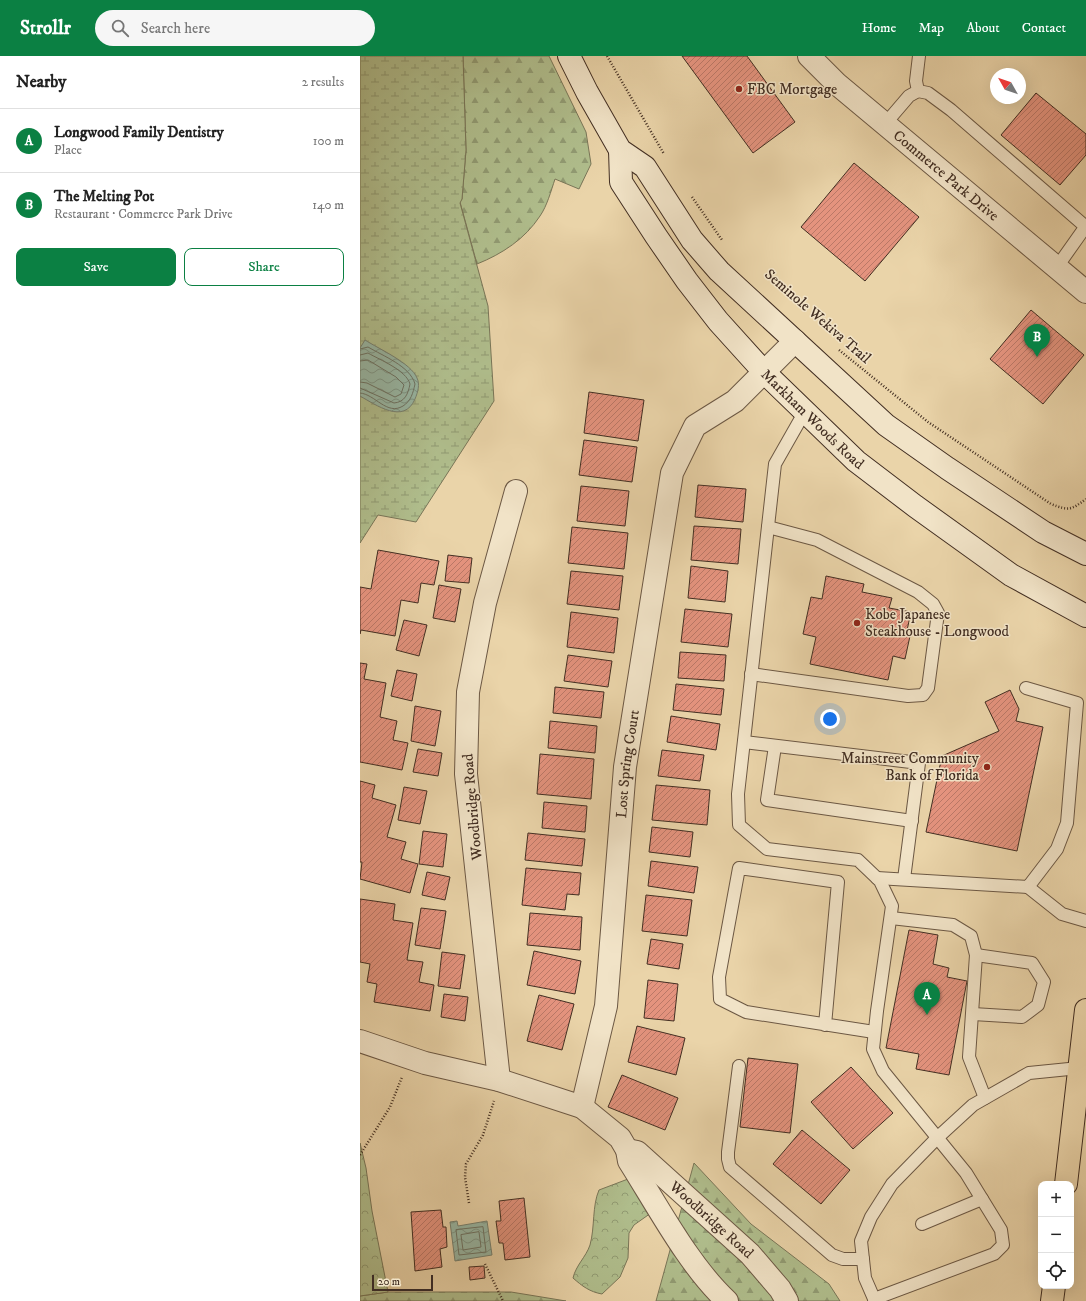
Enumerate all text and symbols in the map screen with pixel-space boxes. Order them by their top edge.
search box [95,10,375,46]
text: Strollr [20,17,71,40]
icon: search [109,17,131,39]
text: Search here [141,19,210,38]
text: Home [862,19,896,37]
text: Map [918,19,944,37]
text: About [966,19,1000,37]
text: Contact [1022,19,1066,37]
north arrow [990,68,1026,104]
text: Nearby [16,71,66,93]
text: 2 results [302,74,344,90]
place label: FBC Mortgage [747,80,837,99]
marker: FBC Mortgage [734,84,744,94]
text: Longwood Family Dentistry [54,123,224,142]
street label: Commerce Park Drive [889,126,1003,225]
text: A [25,133,33,149]
text: 100 m [313,133,344,149]
text: Place [54,142,82,158]
text: The Melting Pot [54,187,154,206]
text: B [25,197,33,213]
text: 140 m [312,197,344,213]
text: Restaurant · Commerce Park Drive [54,206,233,222]
button: Save [16,248,176,286]
button: Share [184,248,344,286]
street label: Seminole Wekiva Trail [760,265,875,368]
pin: B [1024,324,1050,357]
street label: Markham Woods Road [757,365,868,474]
place label: Kobe Japanese Steakhouse - Longwood [865,605,1009,641]
marker: Kobe Japanese Steakhouse - Longwood [852,618,862,628]
street label: Lost Spring Court [612,708,644,819]
your location [820,709,840,729]
place label: Mainstreet Community Bank of Florida [841,749,980,785]
street label: Woodbridge Road [458,752,487,862]
marker: Mainstreet Community Bank of Florida [982,762,992,772]
pin: A [914,982,940,1015]
street label: Woodbridge Road [665,1176,758,1263]
map controls [1038,1181,1074,1289]
button: + [1038,1181,1074,1217]
button: − [1038,1217,1074,1253]
button: locate [1038,1253,1074,1289]
scale bar [372,1273,433,1292]
text: 20 m [378,1275,400,1289]

